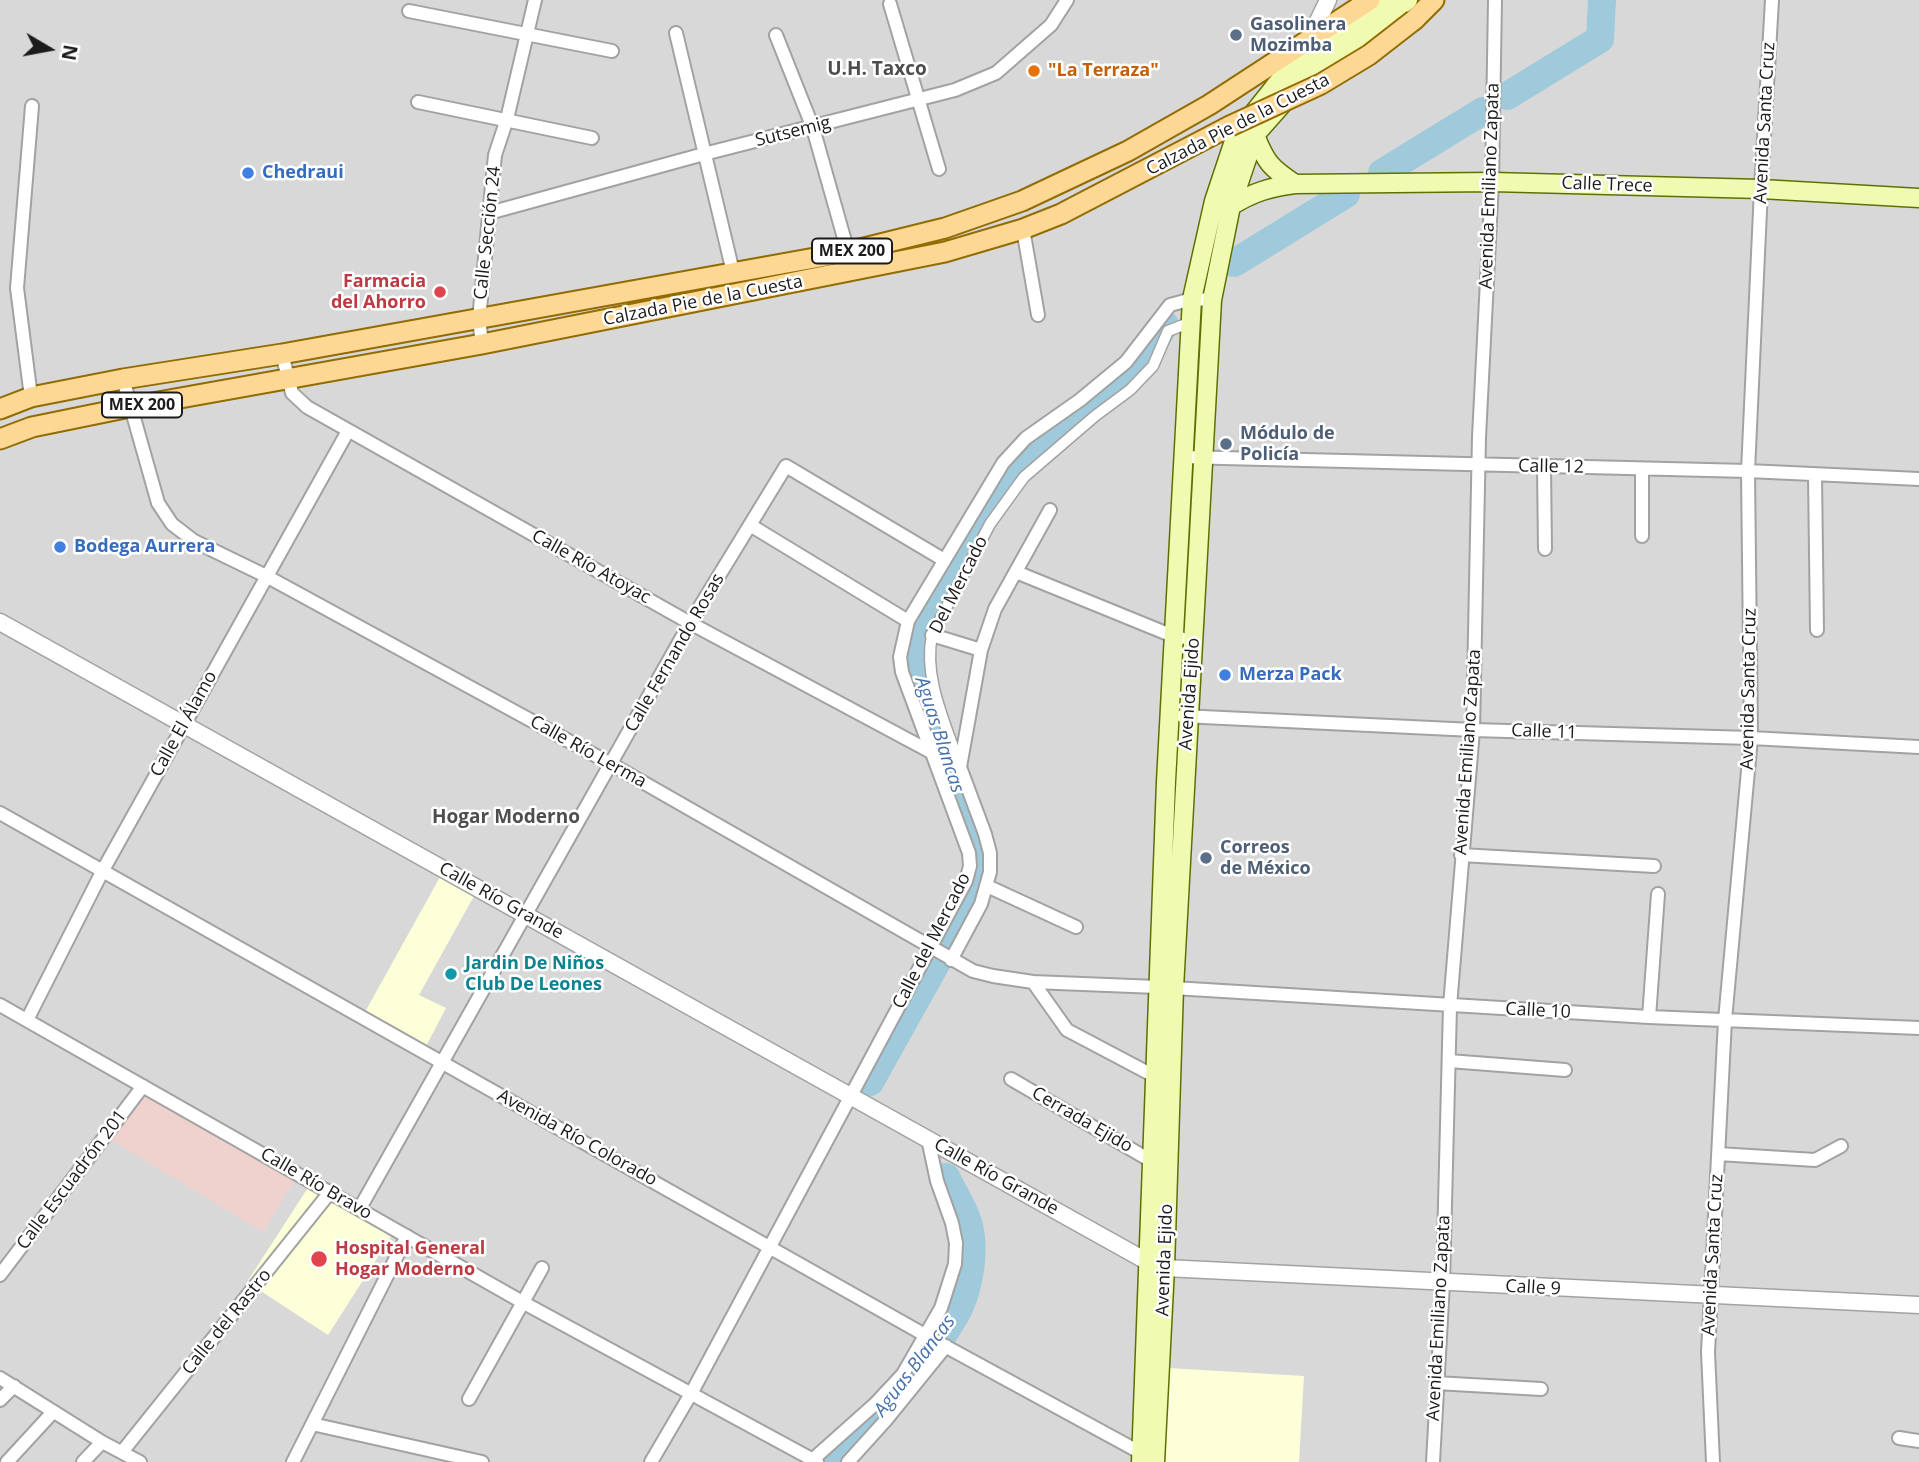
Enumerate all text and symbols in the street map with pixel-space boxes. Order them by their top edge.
north arrow [14,14,84,84]
place label: Gasolinera Mozimba [1250,14,1346,56]
marker: Gasolinera Mozimba [1228,27,1244,43]
street label: Avenida Santa Cruz [1750,42,1780,204]
text: N [56,43,84,63]
district label: U.H. Taxco [827,59,927,81]
place label: "La Terraza" [1048,60,1159,82]
marker: "La Terraza" [1026,63,1042,79]
street label: Calzada Pie de la Cuesta [1143,69,1333,181]
street label: Avenida Emiliano Zapata [1476,83,1504,289]
street label: Sutsemig [753,112,833,152]
place label: Chedraui [262,162,344,184]
marker: Chedraui [240,165,256,181]
street label: Calle Sección 24 [470,165,506,301]
street label: Calle Trece [1561,173,1653,197]
road number: MEX 200 [812,238,892,264]
place label: Farmacia del Ahorro [331,271,426,314]
street label: Calzada Pie de la Cuesta [601,271,805,331]
marker: Farmacia del Ahorro [432,284,448,300]
road number: MEX 200 [102,392,182,418]
place label: Módulo de Policía [1240,423,1335,466]
marker: Módulo de Policía [1218,436,1234,452]
street label: Calle 12 [1518,456,1584,478]
street label: Calle Río Atoyac [528,525,654,609]
street label: Del Mercado [925,533,993,637]
place label: Bodega Aurrera [74,536,215,558]
marker: Bodega Aurrera [52,539,68,555]
street label: Calle Fernando Rosas [621,570,729,736]
street label: Avenida Santa Cruz [1737,608,1761,770]
street label: Avenida Ejido [1175,637,1205,751]
street label: Avenida Emiliano Zapata [1450,648,1486,856]
place label: Merza Pack [1239,664,1342,686]
street label: Calle El Álamo [146,667,222,781]
marker: Merza Pack [1217,667,1233,683]
water label: Aguas Blancas [909,674,969,796]
street label: Calle Río Lerma [526,711,650,793]
street label: Calle 11 [1511,720,1577,744]
district label: Hogar Moderno [432,807,580,829]
place label: Correos de México [1220,837,1311,880]
marker: Correos de México [1198,850,1214,866]
street label: Calle Río Grande [435,858,567,944]
street label: Calle del Mercado [888,869,976,1013]
place label: Jardin De Niños Club De Leones [465,953,604,996]
marker: Jardin De Niños Club De Leones [443,966,459,982]
street label: Calle 10 [1505,998,1571,1024]
street label: Cerrada Ejido [1028,1082,1136,1158]
street label: Avenida Río Colorado [493,1085,661,1191]
street label: Calle Escuadrón 201 [12,1106,132,1254]
street label: Calle Río Grande [930,1134,1062,1220]
street label: Calle Río Bravo [256,1143,376,1225]
street label: Avenida Santa Cruz [1698,1174,1728,1336]
street label: Avenida Ejido [1152,1203,1178,1317]
street label: Avenida Emiliano Zapata [1423,1214,1455,1422]
place label: Hospital General Hogar Moderno [335,1238,485,1280]
marker: Hospital General Hogar Moderno [309,1249,329,1269]
street label: Calle del Rastro [178,1265,276,1379]
street label: Calle 9 [1505,1276,1561,1300]
water label: Aguas Blancas [870,1311,960,1421]

